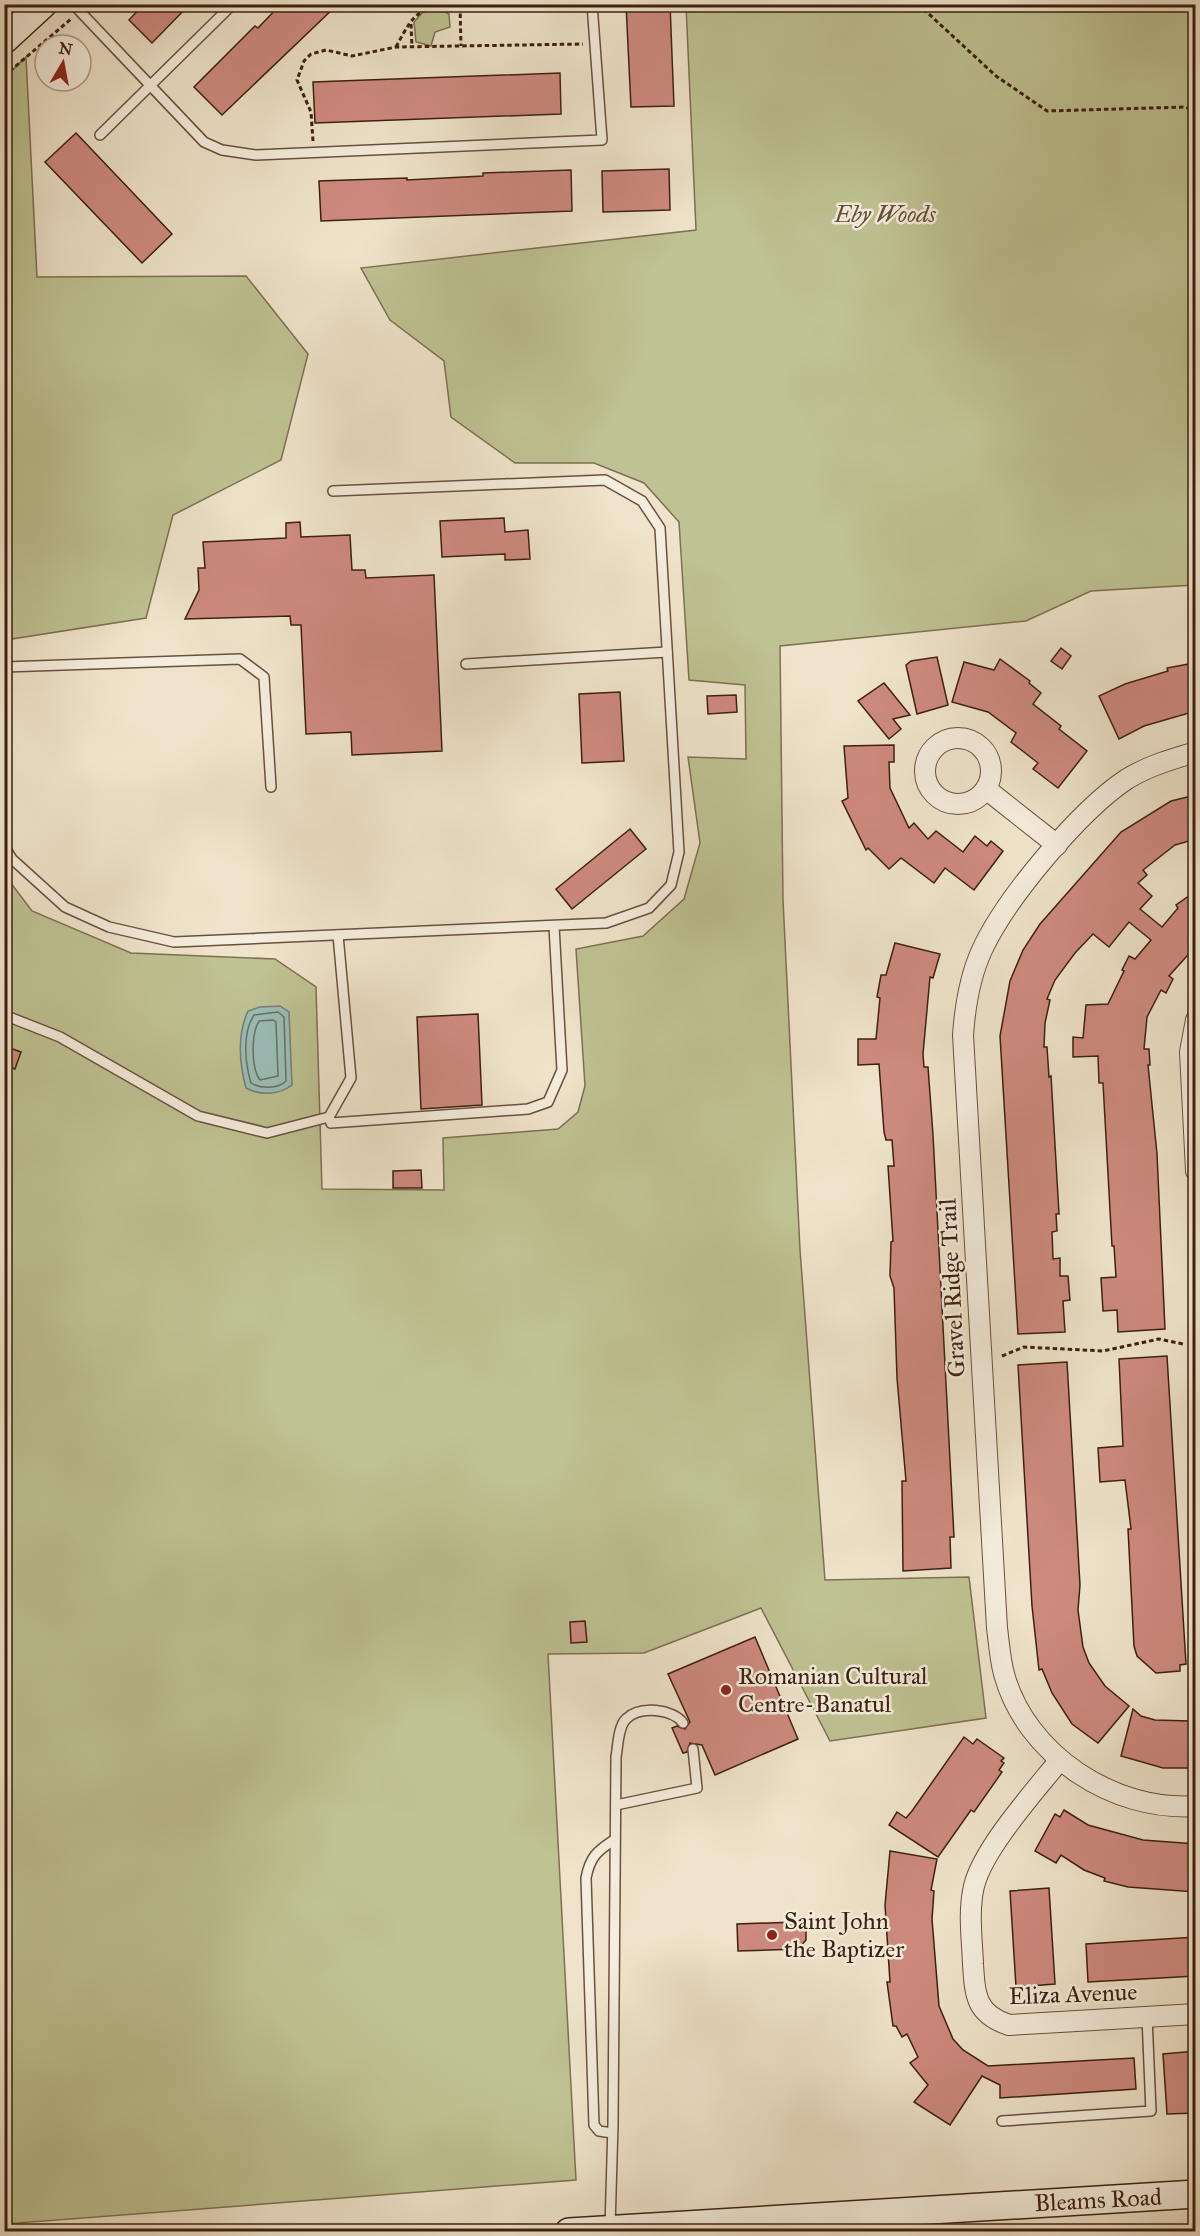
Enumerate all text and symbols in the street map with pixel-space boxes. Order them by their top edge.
north arrow [33,33,93,93]
text: N [57,38,74,59]
park label: Eby Woods [833,199,937,229]
street label: Gravel Ridge Trail [932,1197,972,1378]
place label: Romanian Cultural Centre-Banatul [738,1661,928,1719]
marker: Romanian Cultural Centre-Banatul [719,1683,733,1697]
place label: Saint John the Baptizer [784,1906,904,1964]
marker: Saint John the Baptizer [765,1928,779,1942]
street label: Eliza Avenue [1008,1977,1138,2011]
street label: Bleams Road [1033,2182,1163,2218]

